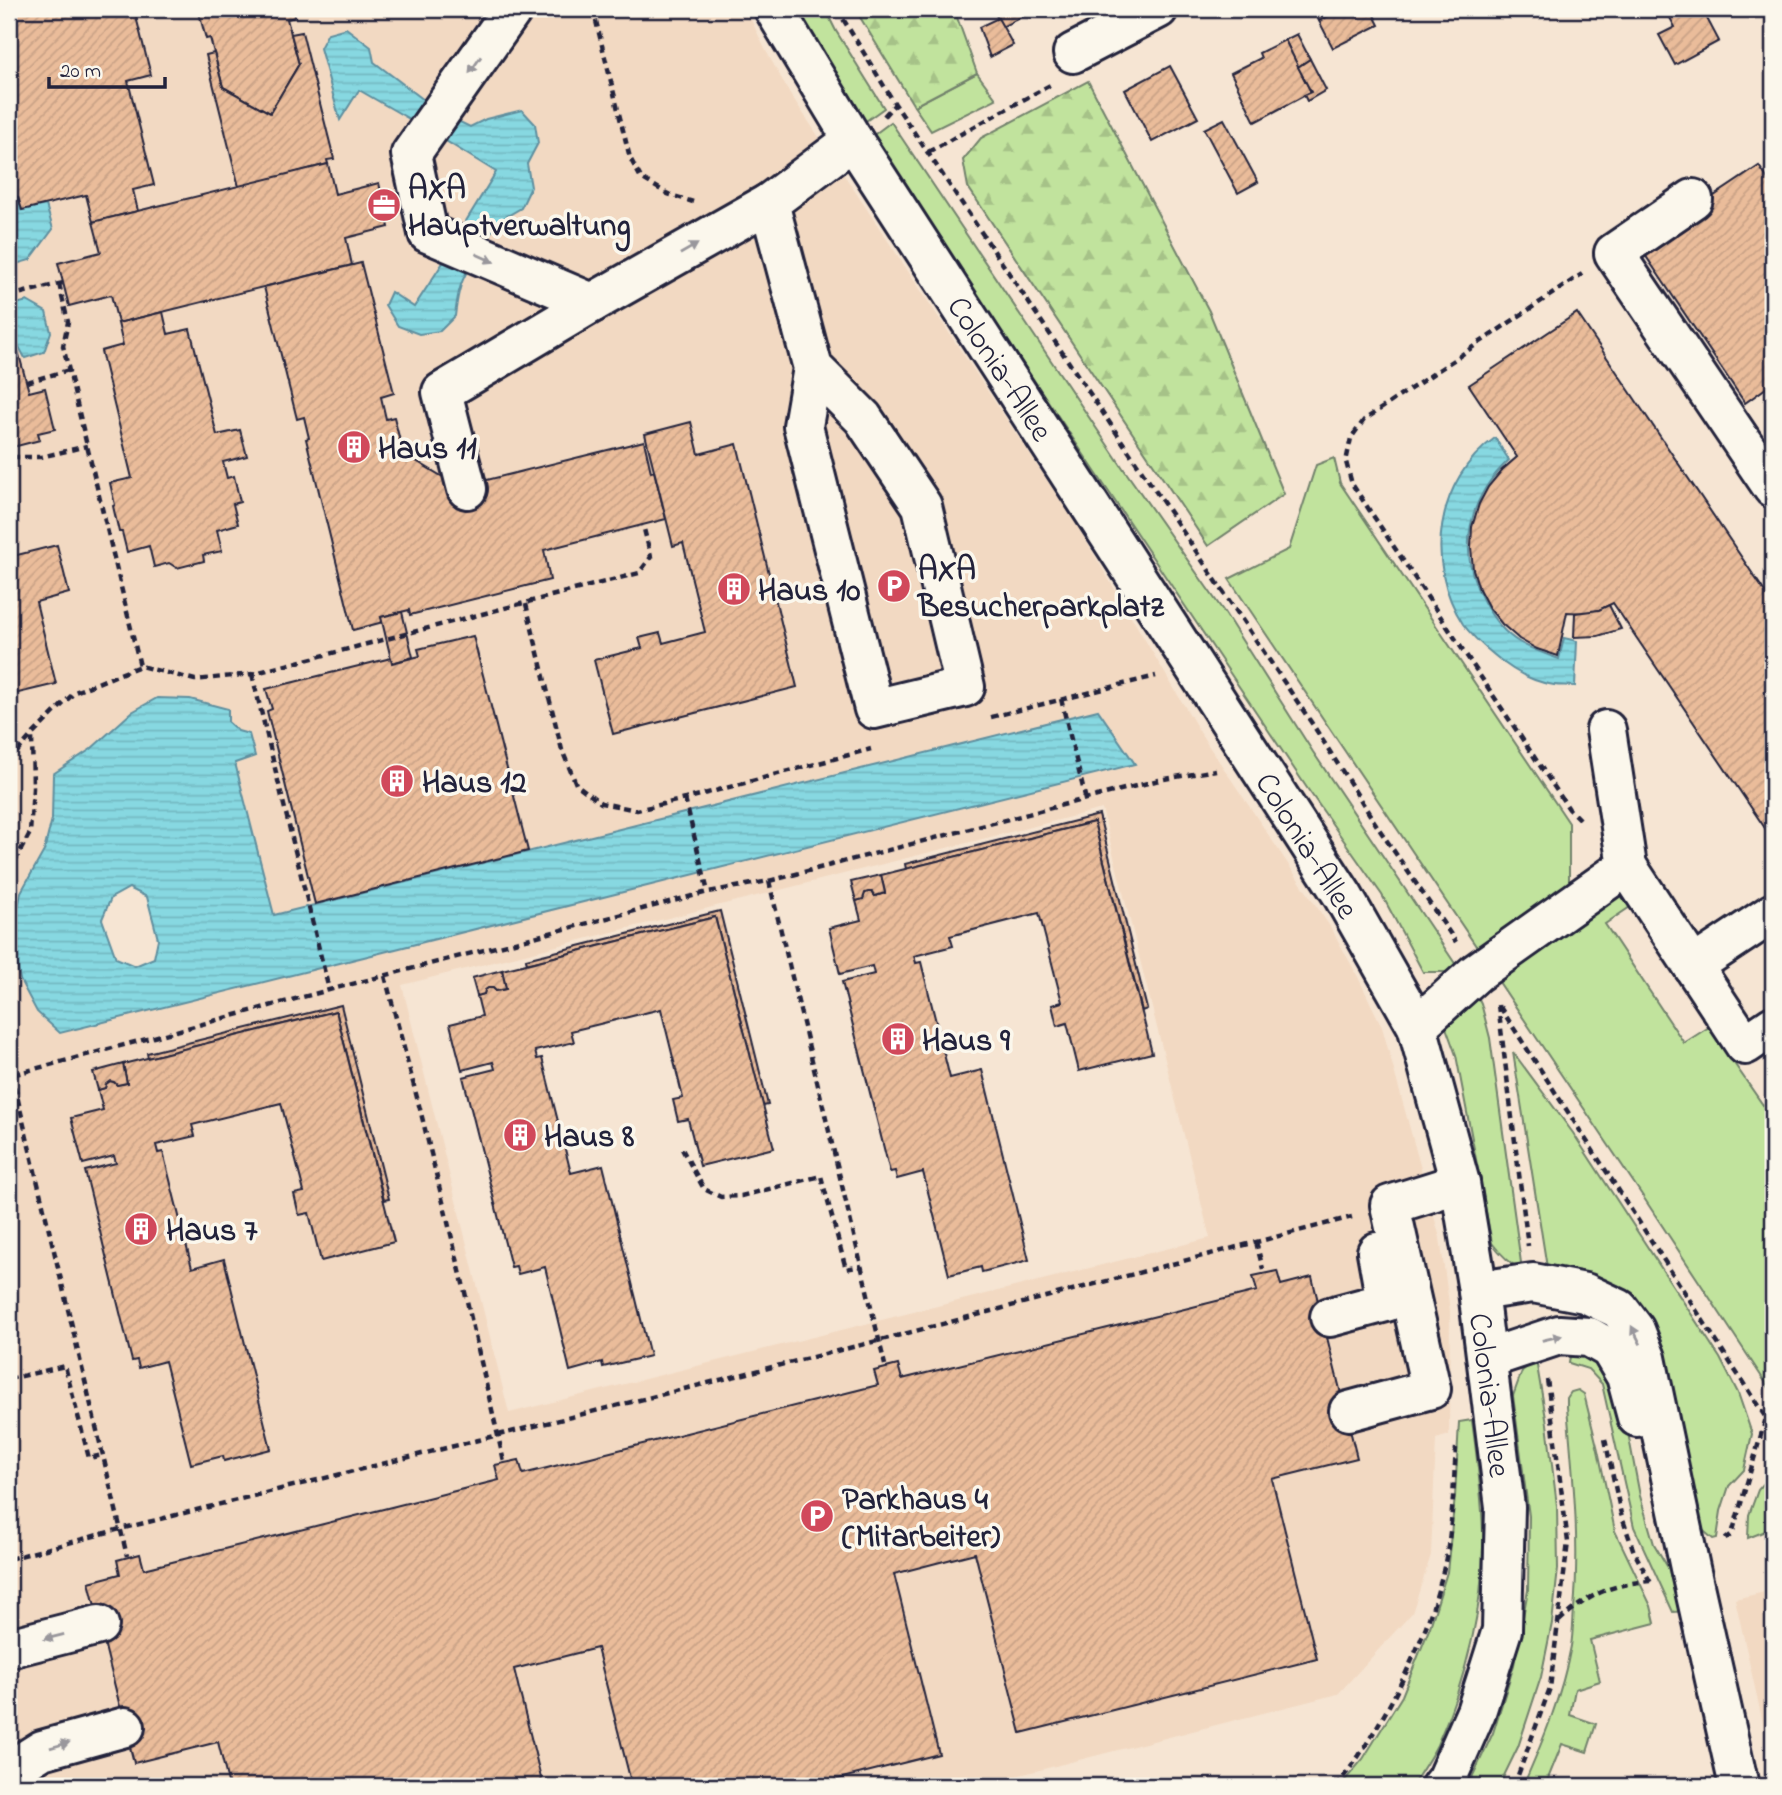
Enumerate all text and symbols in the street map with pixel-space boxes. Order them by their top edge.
scale bar [49,46,164,90]
one-way arrow [468,55,481,75]
text: 20 m [60,57,101,87]
place label: AXA Hauptverwaltung [408,167,631,252]
office icon: AXA Hauptverwaltung [365,186,403,224]
one-way arrow [679,243,698,255]
one-way arrow [475,252,496,263]
street label: Colonia-Allee [933,288,1063,453]
place label: Haus 11 [378,427,477,474]
building icon: Haus 11 [335,428,373,466]
place label: AXA Besucherparkplatz [916,548,1165,632]
parking icon: AXA Besucherparkplatz [875,567,913,605]
place label: Haus 10 [758,569,861,616]
building icon: Haus 10 [715,570,753,608]
place label: Haus 12 [422,761,527,808]
building icon: Haus 12 [378,762,416,800]
street label: Colonia-Allee [1241,764,1369,930]
place label: Haus 9 [922,1019,1010,1066]
building icon: Haus 9 [879,1020,917,1058]
place label: Haus 8 [544,1115,634,1162]
building icon: Haus 8 [501,1116,539,1154]
place label: Haus 7 [166,1209,258,1256]
building icon: Haus 7 [122,1210,160,1248]
street label: Colonia-Allee [1454,1311,1521,1481]
one-way arrow [1630,1325,1641,1345]
one-way arrow [1541,1333,1563,1344]
place label: Parkhaus 4 (Mitarbeiter) [842,1478,1001,1562]
parking icon: Parkhaus 4 (Mitarbeiter) [798,1497,836,1535]
one-way arrow [43,1632,65,1643]
one-way arrow [50,1739,71,1749]

